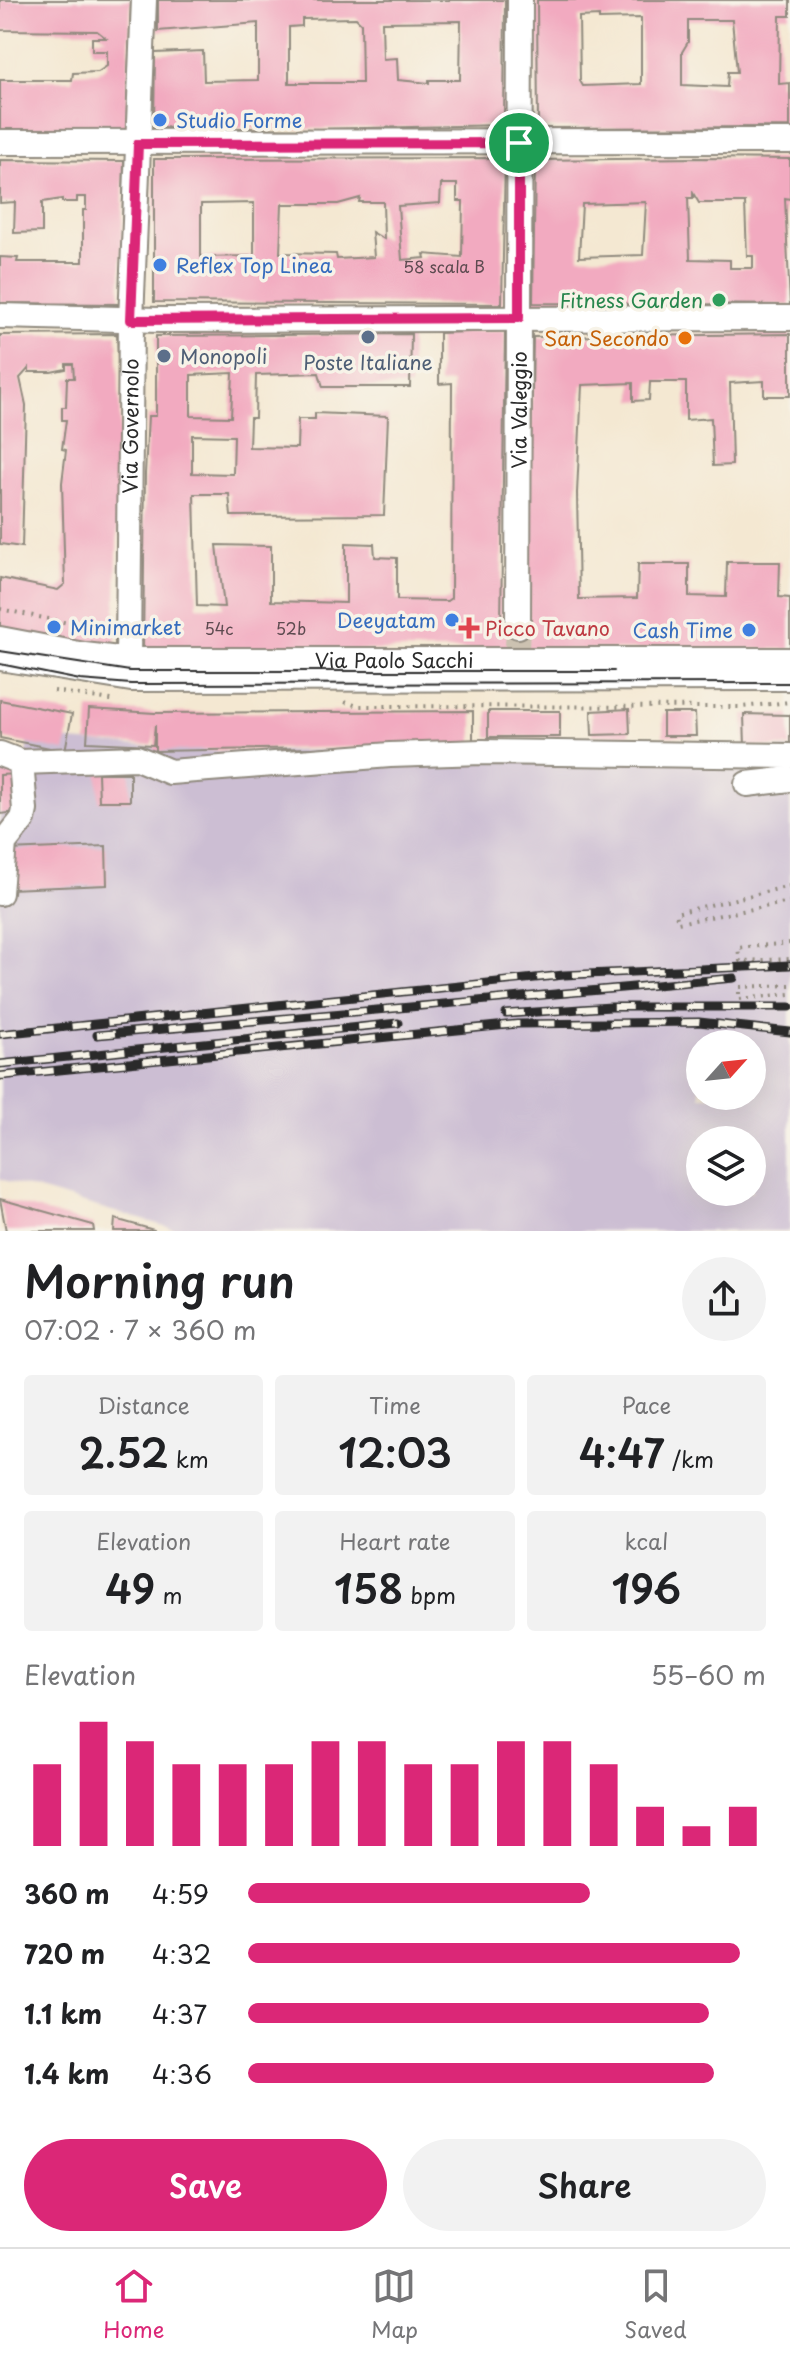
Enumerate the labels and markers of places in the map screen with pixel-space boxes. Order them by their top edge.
place label: Studio Forme [176,105,302,135]
pin [485,109,553,177]
marker: Studio Forme [151,111,169,129]
place label: Reflex Top Linea [176,250,333,280]
marker: Reflex Top Linea [151,256,169,274]
place label: Fitness Garden [559,285,703,315]
marker: Fitness Garden [710,291,728,309]
place label: San Secondo [544,323,669,353]
marker: Poste Italiane [359,328,377,346]
marker: San Secondo [676,329,694,347]
place label: Monopoli [180,341,267,371]
marker: Monopoli [155,347,173,365]
place label: Poste Italiane [303,347,433,377]
place label: Deeyatam [337,605,436,635]
marker: Deeyatam [443,611,461,629]
place label: Minimarket [70,612,181,642]
place label: Picco Tavano [485,613,610,643]
place label: Cash Time [632,615,733,645]
marker: Minimarket [45,618,63,636]
marker: Picco Tavano [460,619,478,637]
marker: Cash Time [740,621,758,639]

